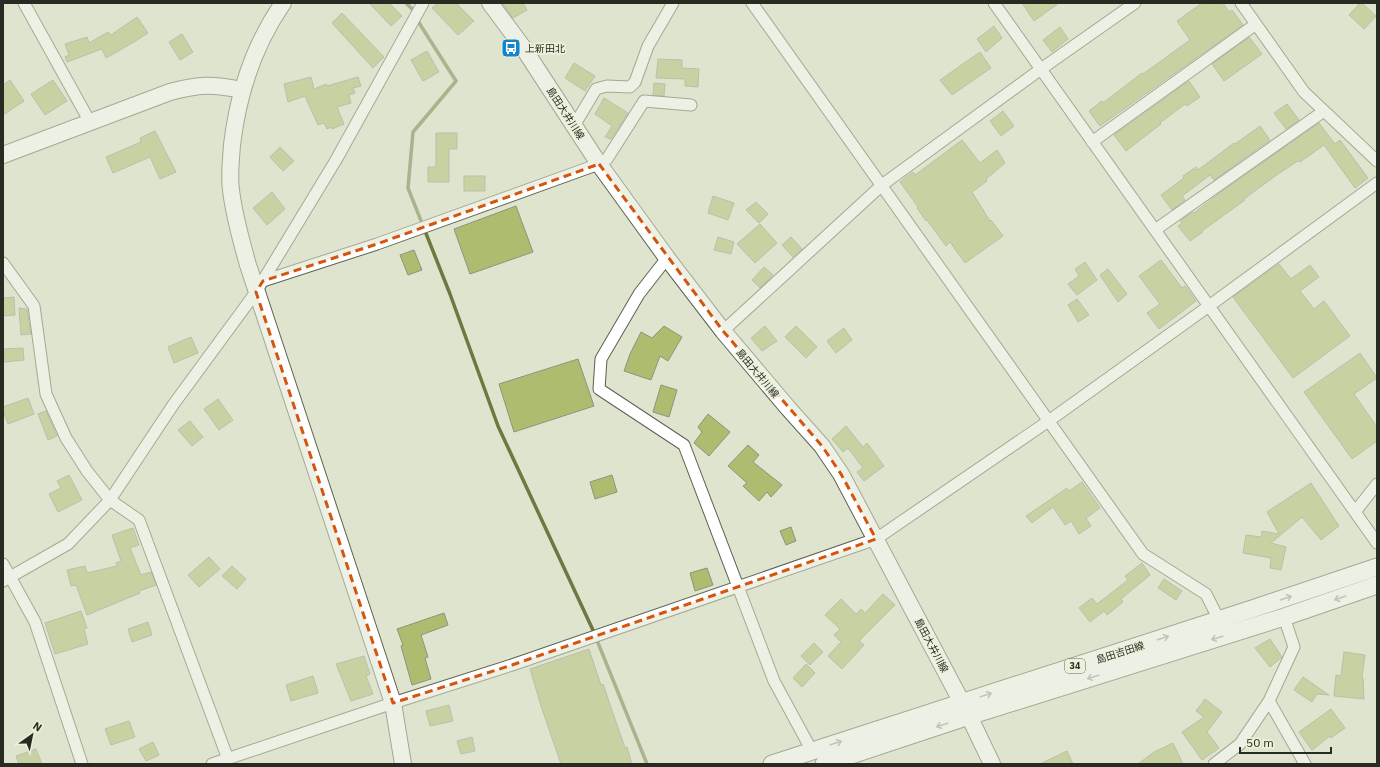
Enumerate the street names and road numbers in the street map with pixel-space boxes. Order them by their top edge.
street label: 島田大井川線 [544,85,587,142]
street label: 島田大井川線 [733,346,782,400]
street label: 島田大井川線 [912,616,951,675]
street label: 島田吉田線 [1094,639,1146,666]
road number: 34 [1065,659,1085,673]

